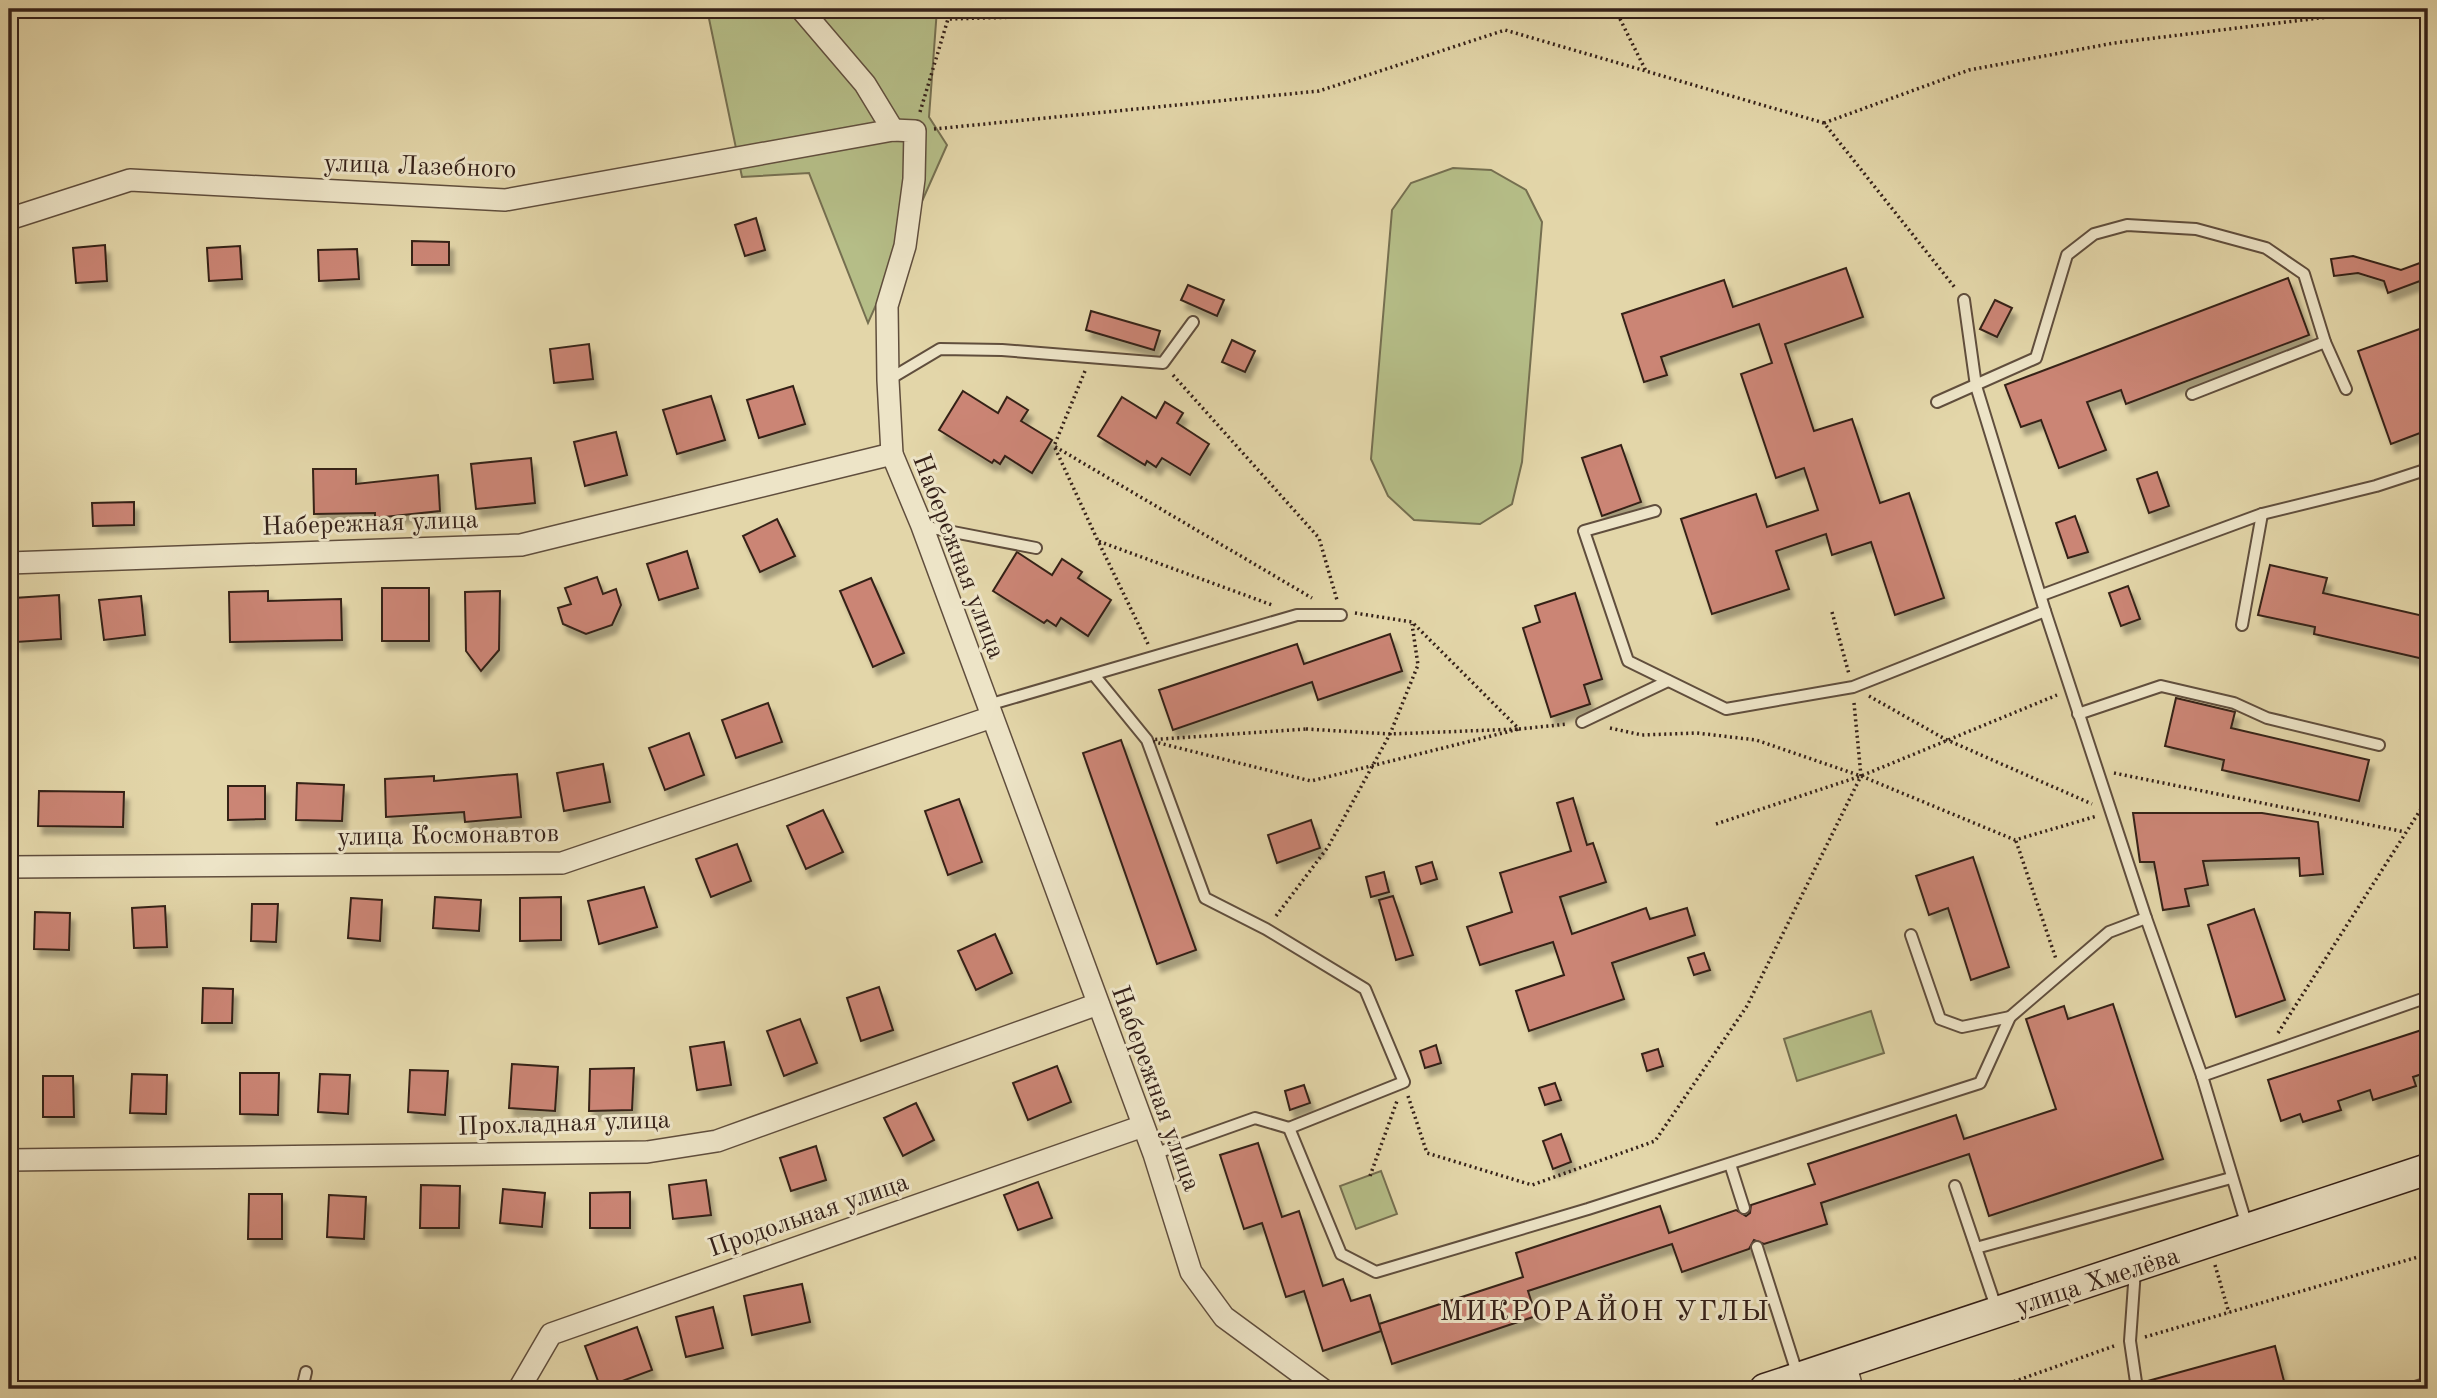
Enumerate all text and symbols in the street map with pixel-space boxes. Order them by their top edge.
street label: улица Лазебного [323,151,517,183]
street label: Набережная улица [907,451,1009,663]
street label: Набережная улица [261,507,479,541]
street label: улица Космонавтов [337,821,559,851]
street label: Набережная улица [1106,982,1204,1195]
street label: Прохладная улица [457,1107,671,1141]
street label: Продольная улица [705,1169,912,1262]
street label: улица Хмелёва [2012,1243,2183,1321]
district label: МИКРОРАЙОН УГЛЫ [1440,1293,1770,1327]

